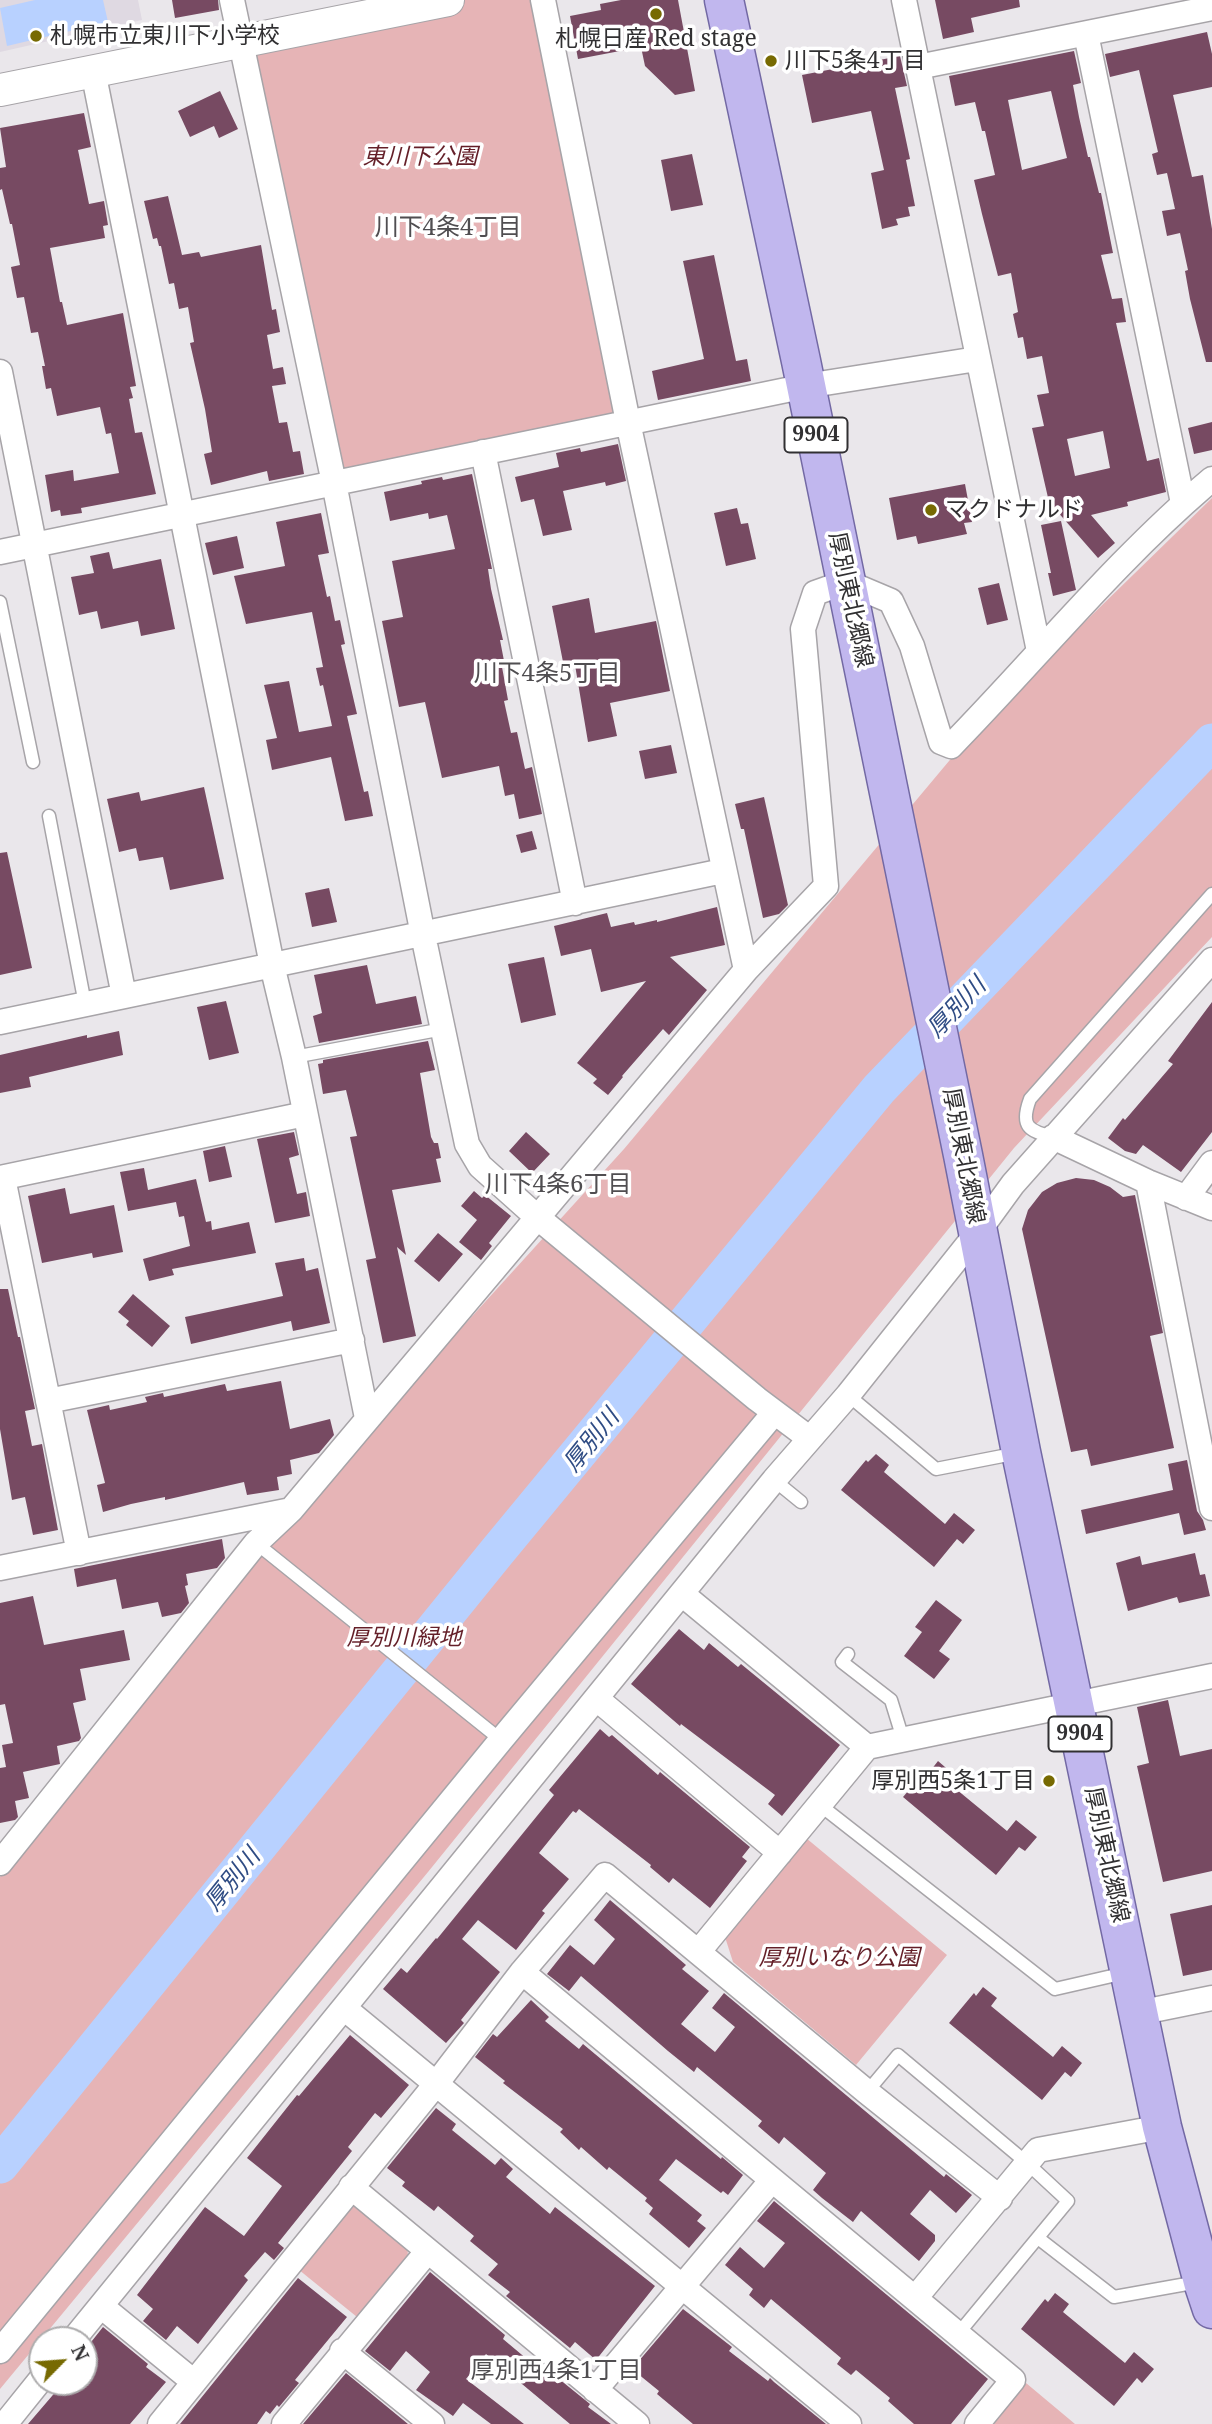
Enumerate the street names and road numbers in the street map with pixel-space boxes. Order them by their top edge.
road number: 9904 [784,418,848,452]
street label: 厚別東北郷線 [822,530,878,670]
street label: 厚別東北郷線 [936,1086,990,1226]
road number: 9904 [1048,1716,1112,1752]
street label: 厚別東北郷線 [1078,1785,1134,1925]

